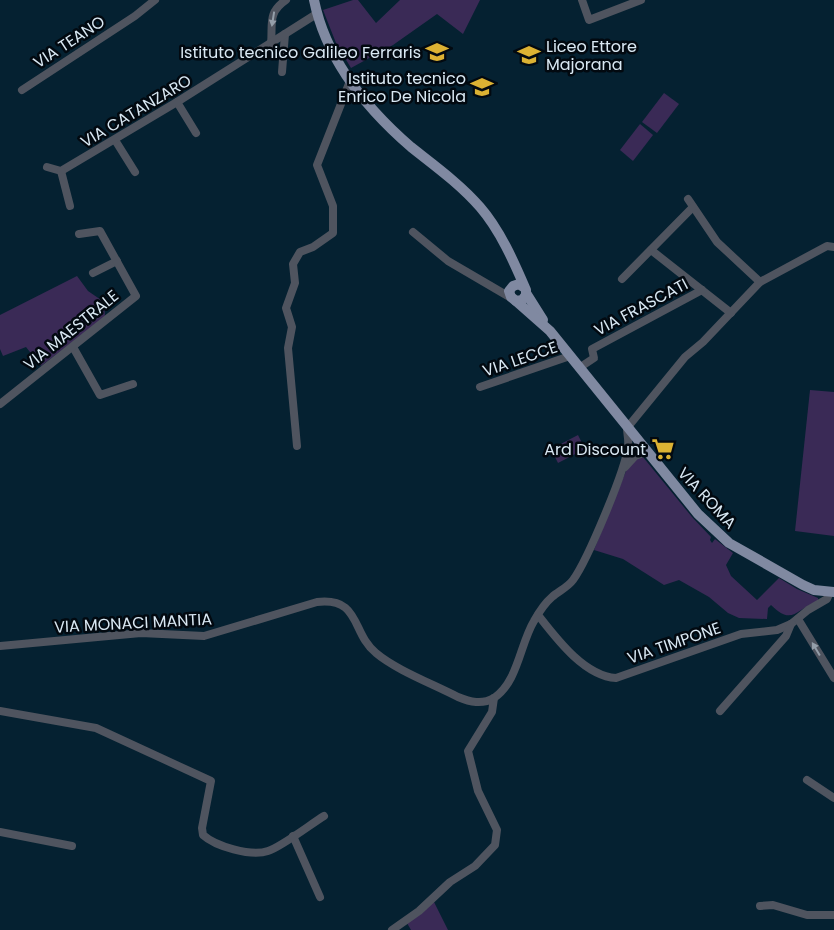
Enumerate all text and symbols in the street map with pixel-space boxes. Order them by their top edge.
street label: VIA TEANO [29,10,109,74]
one-way arrow [269,12,277,28]
place label: Liceo Ettore Majorana [546,35,637,76]
school or university icon: Istituto tecnico Galileo Ferraris [424,39,450,65]
place label: Istituto tecnico Galileo Ferraris [180,41,421,64]
school or university icon: Liceo Ettore Majorana [516,42,542,68]
place label: Istituto tecnico Enrico De Nicola [338,67,466,108]
street label: VIA CATANZARO [76,69,196,153]
school or university icon: Istituto tecnico Enrico De Nicola [469,74,495,100]
street label: VIA FRASCATI [590,273,692,341]
street label: VIA MAESTRALE [19,284,123,376]
street label: VIA LECCE [479,335,561,383]
supermarket icon: Ard Discount [650,436,676,462]
place label: Ard Discount [544,438,646,461]
street label: VIA ROMA [672,462,742,534]
street label: VIA MONACI MANTIA [54,607,213,639]
street label: VIA TIMPONE [624,616,724,670]
one-way arrow [812,642,821,655]

